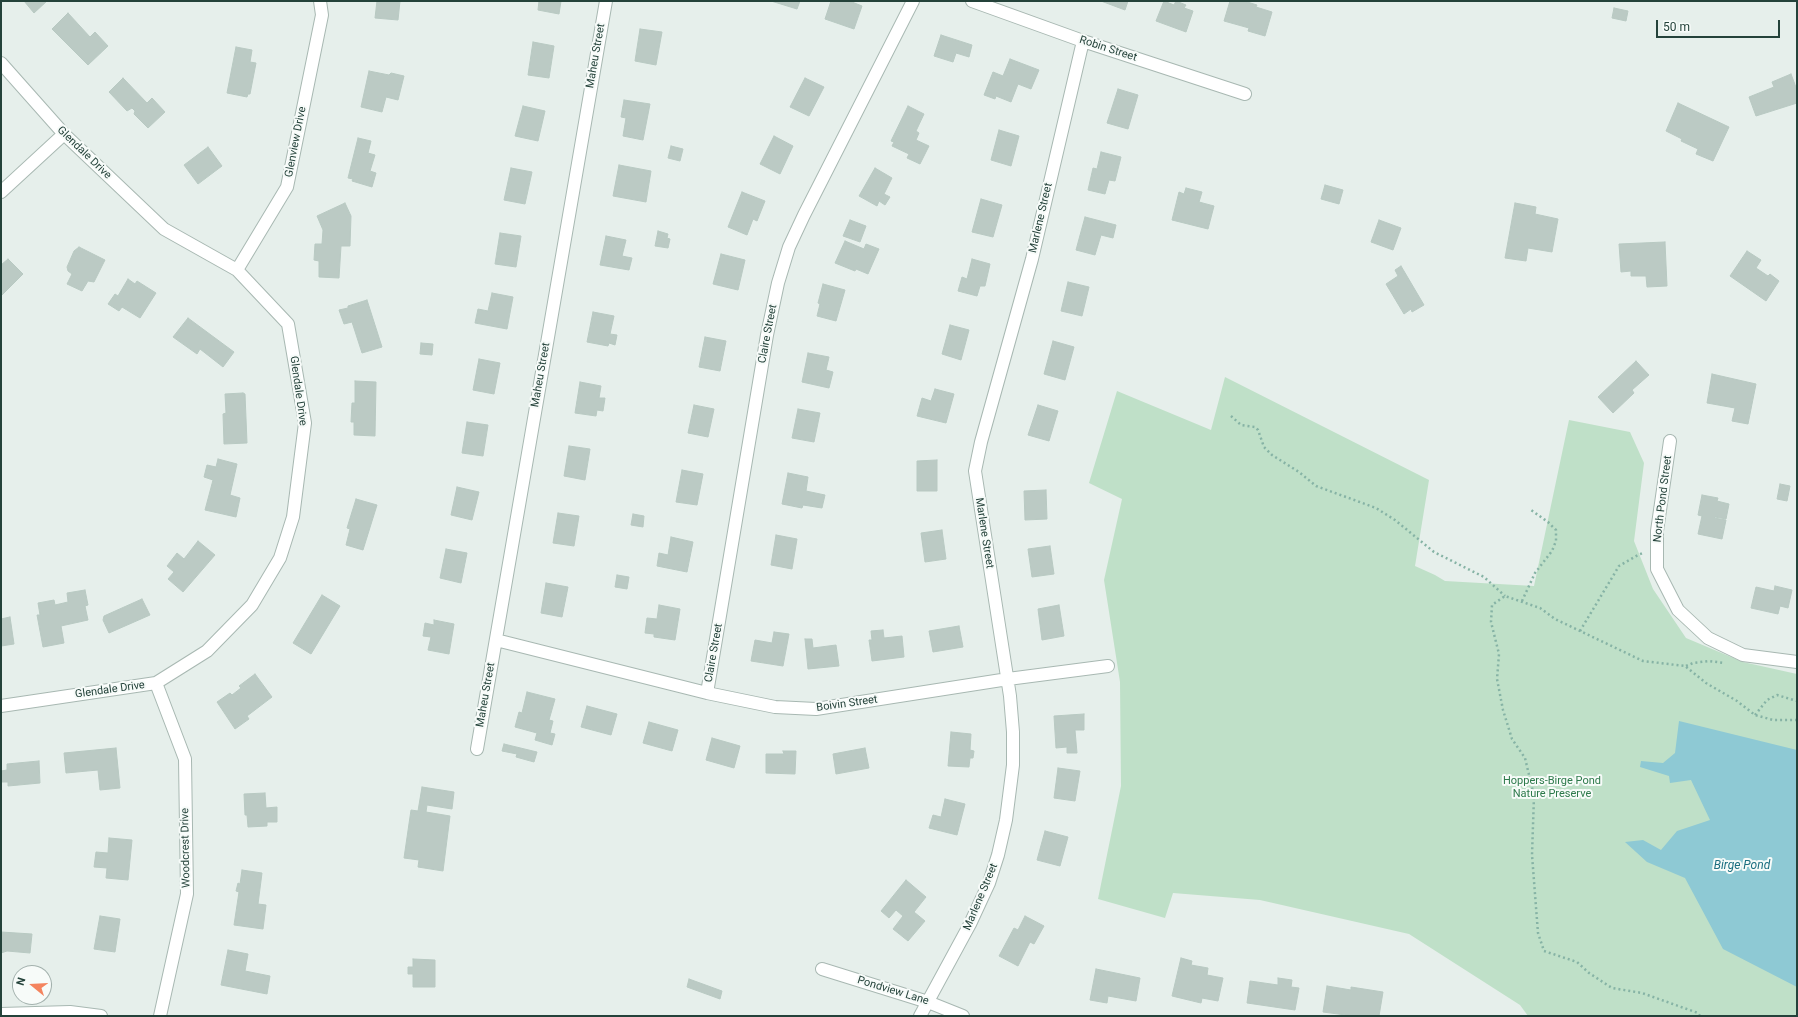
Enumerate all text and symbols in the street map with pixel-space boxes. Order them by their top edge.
scale bar [1658,12,1782,38]
text: 50 m [1663,20,1690,34]
street label: Maheu Street [584,23,608,89]
street label: Robin Street [1078,33,1138,65]
street label: Glenview Drive [283,106,309,178]
street label: Glendale Drive [54,124,114,182]
street label: Marlene Street [1027,182,1055,254]
street label: Claire Street [756,303,780,365]
street label: Maheu Street [529,342,553,408]
street label: Glendale Drive [287,355,309,427]
street label: North Pond Street [1651,455,1675,543]
street label: Marlene Street [972,497,996,569]
street label: Claire Street [702,622,726,684]
street label: Maheu Street [474,662,498,728]
street label: Glendale Drive [74,679,146,701]
street label: Boivin Street [816,693,878,715]
park label: Hoppers-Birge Pond Nature Preserve [1503,774,1601,800]
street label: Woodcrest Drive [179,808,193,888]
water label: Birge Pond [1714,859,1770,873]
street label: Marlene Street [961,862,1001,932]
north arrow [12,965,52,1005]
street label: Pondview Lane [856,974,930,1008]
text: N [14,976,28,987]

